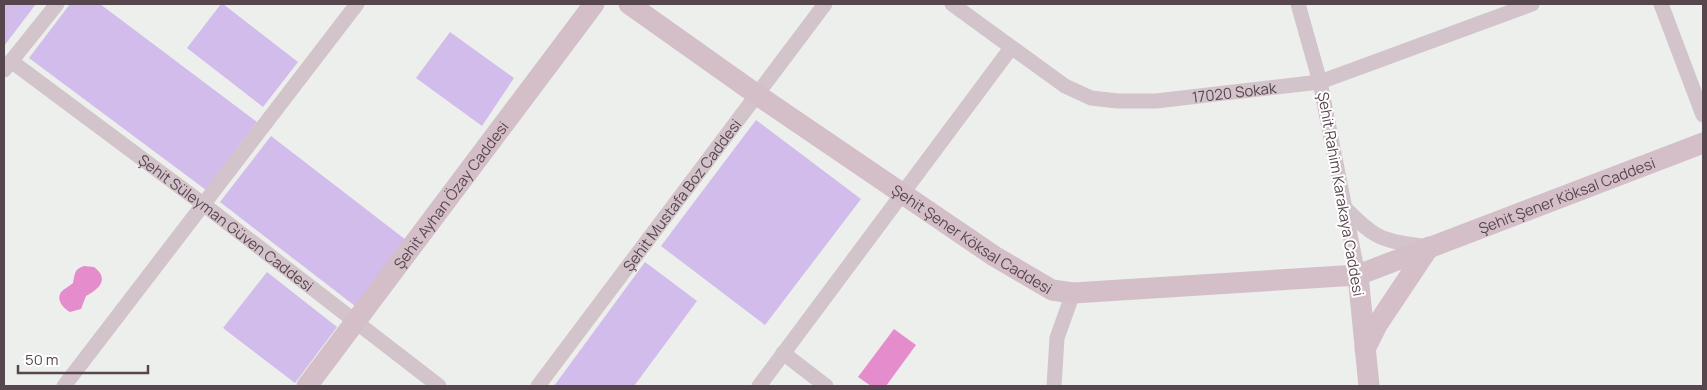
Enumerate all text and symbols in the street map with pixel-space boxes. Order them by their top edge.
street label: 17020 Sokak [1191,77,1278,107]
street label: Şehit Rahim Karakaya Caddesi [1313,90,1369,298]
street label: Şehit Mustafa Boz Caddesi [617,114,746,275]
street label: Şehit Ayhan Özay Caddesi [388,117,513,273]
street label: Şehit Süleyman Güven Caddesi [134,149,318,296]
street label: Şehit Şener Köksal Caddesi [1475,152,1658,238]
street label: Şehit Şener Köksal Caddesi [888,179,1056,299]
scale bar [18,342,148,374]
text: 50 m [25,349,59,370]

